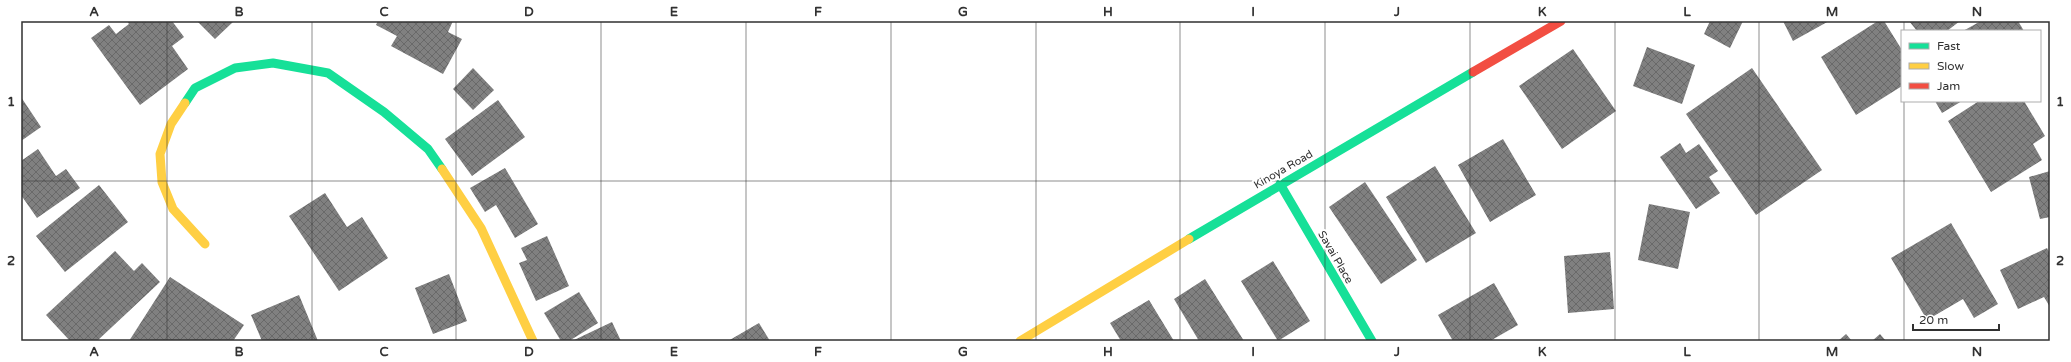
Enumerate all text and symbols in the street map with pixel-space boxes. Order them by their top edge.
text: A [89,4,99,20]
text: B [234,4,244,20]
text: C [379,4,389,20]
text: D [524,4,534,20]
text: E [670,4,678,20]
text: F [814,4,822,20]
text: G [958,4,968,20]
text: H [1103,4,1113,20]
text: I [1251,4,1255,20]
text: J [1393,4,1400,20]
text: K [1538,4,1547,20]
text: L [1683,4,1691,20]
text: M [1826,4,1838,20]
text: N [1972,4,1982,20]
legend [1901,30,2041,102]
text: Fast [1937,39,1961,53]
text: Slow [1937,59,1964,73]
text: Jam [1937,79,1960,93]
text: 1 [7,94,15,110]
text: 1 [2056,94,2064,110]
street label: Kinoya Road [1251,147,1315,192]
street label: Savai Place [1315,229,1356,286]
text: 2 [7,253,15,269]
text: 2 [2056,253,2064,269]
scale bar [1913,306,1999,332]
text: 20 m [1919,313,1948,327]
text: A [89,344,99,360]
text: B [234,344,244,360]
text: C [379,344,389,360]
text: D [524,344,534,360]
text: E [670,344,678,360]
text: F [814,344,822,360]
text: G [958,344,968,360]
text: H [1103,344,1113,360]
text: I [1251,344,1255,360]
text: J [1393,344,1400,360]
text: K [1538,344,1547,360]
text: L [1683,344,1691,360]
text: M [1826,344,1838,360]
text: N [1972,344,1982,360]

